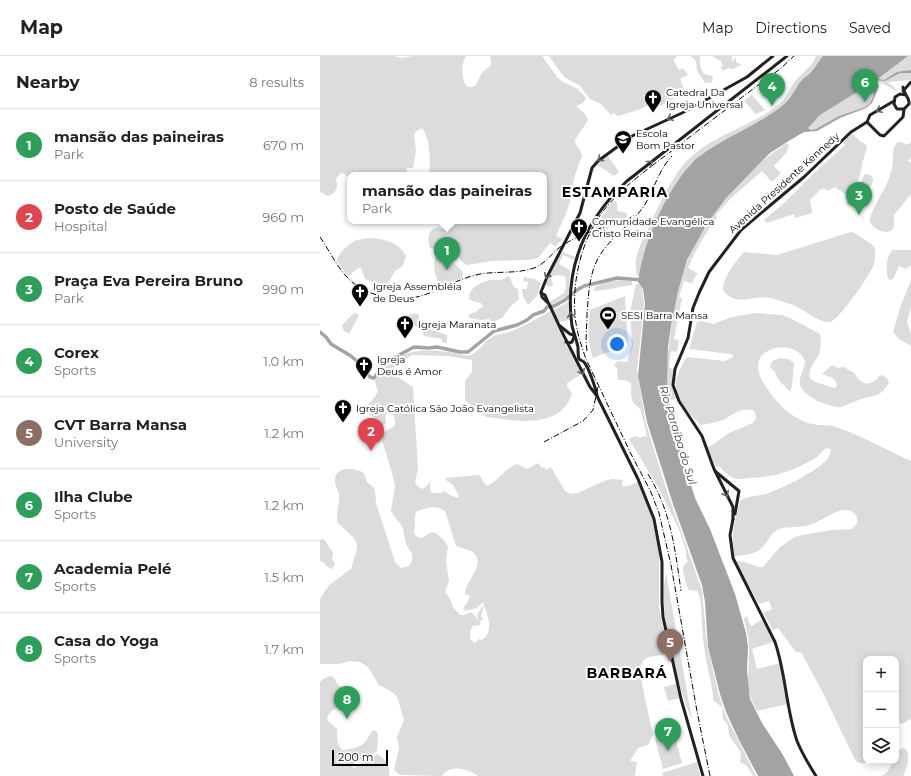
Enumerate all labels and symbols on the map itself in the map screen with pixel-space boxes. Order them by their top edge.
pin: 6 [852,69,878,102]
pin: 4 [759,73,785,106]
place label: Catedral Da Igreja Universal [666,86,743,111]
church icon: Catedral Da Igreja Universal [643,88,663,113]
one-way arrow [876,105,883,113]
one-way arrow [667,113,675,121]
place label: Escola Bom Pastor [636,127,695,152]
school or university icon: Escola Bom Pastor [613,129,633,154]
street label: Avenida Presidente Kennedy [726,130,842,236]
one-way arrow [598,155,605,162]
one-way arrow [645,161,652,168]
pin: 3 [846,182,872,215]
district label: ESTAMPARIA [562,183,668,201]
place label: Comunidade Evangélica Cristo Reina [592,215,714,240]
church icon: Comunidade Evangélica Cristo Reina [569,217,589,242]
pin: 1 [434,237,460,270]
one-way arrow [544,272,552,279]
place label: Igreja Assembléia de Deus [373,280,462,305]
church icon: Igreja Assembléia de Deus [350,282,370,307]
sports icon: SESI Barra Mansa [598,305,618,330]
place label: SESI Barra Mansa [621,309,708,322]
one-way arrow [567,312,576,318]
church icon: Igreja Maranata [395,314,415,339]
place label: Igreja Maranata [418,318,496,331]
your location [607,334,627,354]
place label: Igreja Deus é Amor [377,353,442,378]
church icon: Igreja Deus é Amor [354,355,374,380]
one-way arrow [577,367,585,375]
water label: Rio Paraíba do Sul [656,384,700,486]
church icon: Igreja Católica São João Evangelista [333,398,353,423]
place label: Igreja Católica São João Evangelista [356,402,534,415]
pin: 2 [358,418,384,451]
one-way arrow [721,489,729,497]
pin: 5 [657,629,683,662]
district label: BARBARÁ [586,664,668,682]
pin: 8 [334,686,360,719]
pin: 7 [655,718,681,751]
scale bar [332,748,388,767]

